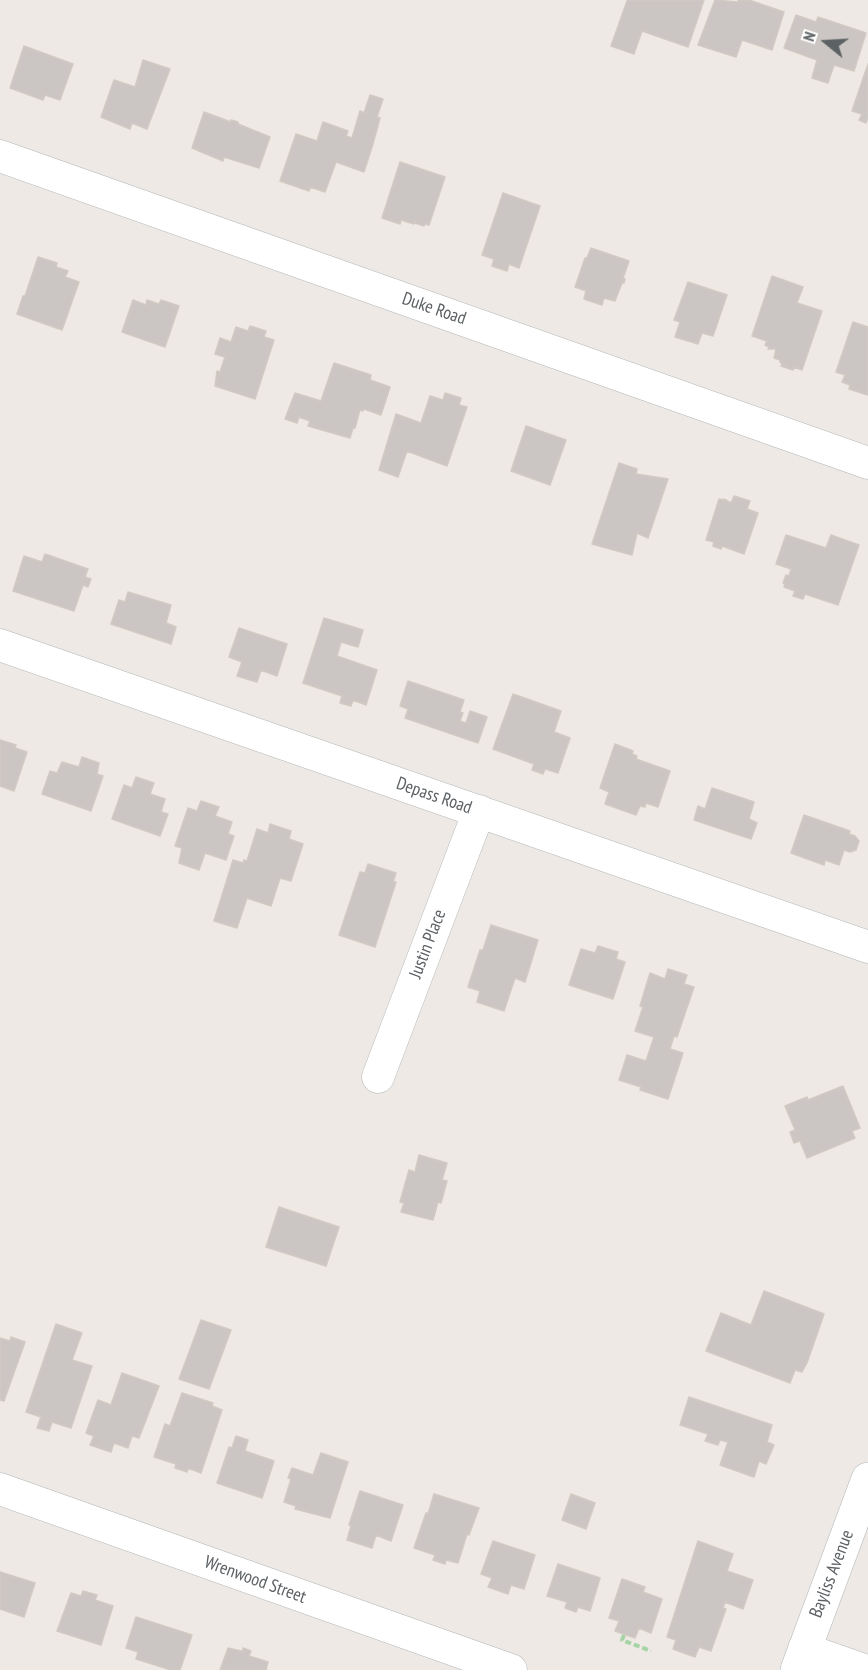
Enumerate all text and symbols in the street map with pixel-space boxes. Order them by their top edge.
north arrow [796,12,856,72]
text: N [798,29,820,44]
street label: Duke Road [399,288,469,330]
street label: Depass Road [393,773,475,819]
street label: Justin Place [405,907,451,981]
street label: Bayliss Avenue [805,1527,859,1621]
street label: Wrenwood Street [201,1552,309,1608]

